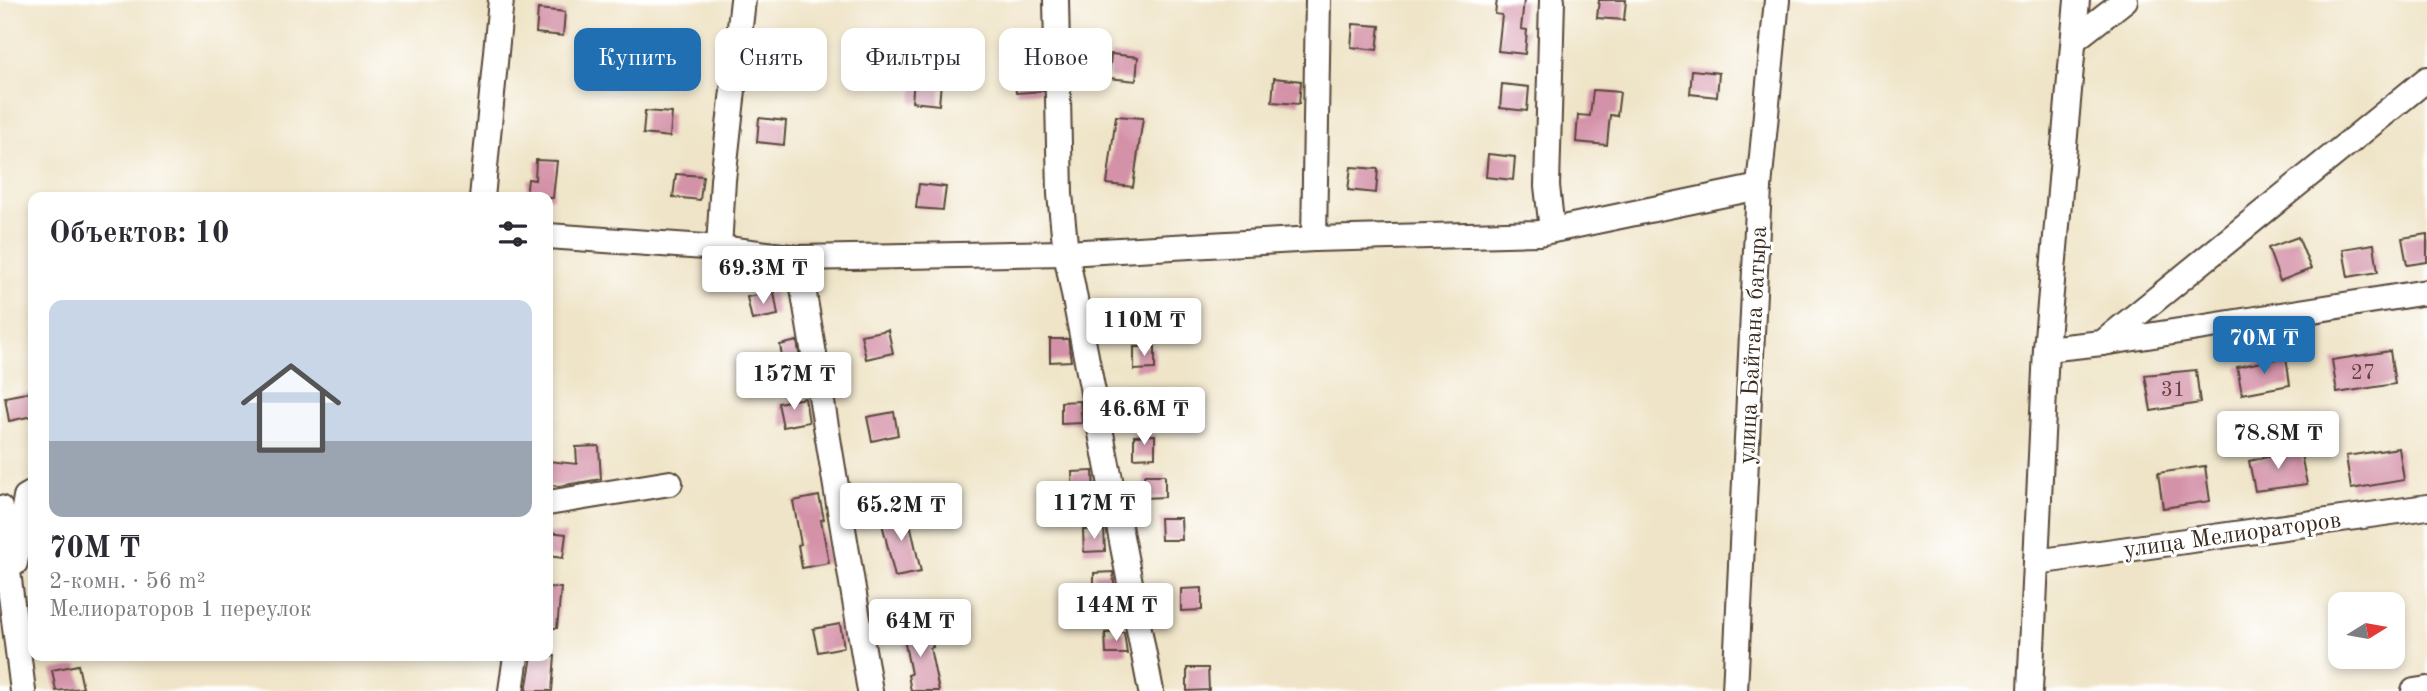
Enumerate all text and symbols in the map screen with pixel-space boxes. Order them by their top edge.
chip: Купить [574,28,701,91]
chip: Снять [715,28,827,91]
chip: Фильтры [841,28,985,91]
chip: Новое [999,28,1112,91]
icon: filters [494,215,532,253]
text: Объектов: 10 [49,219,229,249]
street label: улица Байтана батыра [1736,225,1772,465]
pin: 69.3M ₸ [698,246,828,306]
text: 69.3M ₸ [718,257,808,280]
pin: 110M ₸ [1087,298,1201,358]
text: 110M ₸ [1102,309,1186,332]
pin: 70M ₸ [2215,316,2313,376]
text: 70M ₸ [2229,327,2299,350]
icon: home [228,345,354,471]
pin: 157M ₸ [737,352,851,412]
text: 157M ₸ [752,363,836,386]
house number: 27 [2351,363,2375,384]
house number: 31 [2161,380,2185,401]
pin: 46.6M ₸ [1079,388,1209,447]
text: 46.6M ₸ [1099,398,1189,421]
pin: 78.8M ₸ [2213,412,2343,471]
text: 78.8M ₸ [2233,422,2323,445]
pin: 117M ₸ [1037,482,1151,541]
pin: 65.2M ₸ [836,484,966,543]
text: 117M ₸ [1052,492,1136,515]
text: 65.2M ₸ [856,494,946,517]
street label: улица Мелиораторов [2122,509,2343,563]
text: 70M ₸ [49,534,140,564]
text: 2-комн. · 56 m² [49,570,206,593]
pin: 144M ₸ [1059,584,1173,643]
north arrow [2328,592,2404,668]
map controls [2328,592,2405,669]
text: 144M ₸ [1074,594,1158,617]
text: Мелиораторов 1 переулок [49,598,311,621]
pin: 64M ₸ [871,600,969,659]
text: 64M ₸ [885,610,955,633]

